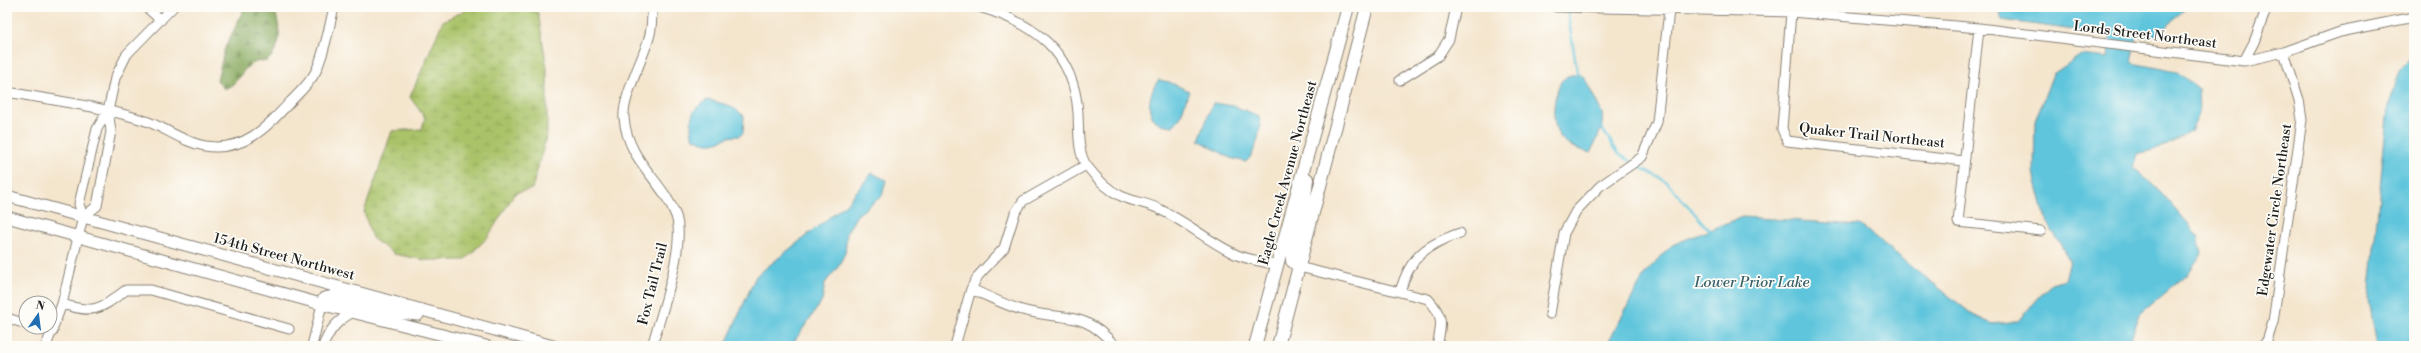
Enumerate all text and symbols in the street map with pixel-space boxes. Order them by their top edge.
street label: Lords Street Northeast [2072,17,2218,53]
street label: Eagle Creek Avenue Northeast [1255,79,1321,267]
street label: Quaker Trail Northeast [1798,119,1946,153]
street label: Edgewater Circle Northeast [2254,123,2296,297]
street label: 154th Street Northwest [211,229,357,285]
street label: Fox Tail Trail [634,241,672,327]
water label: Lower Prior Lake [1693,273,1810,292]
north arrow [18,295,58,335]
text: N [34,298,46,314]

